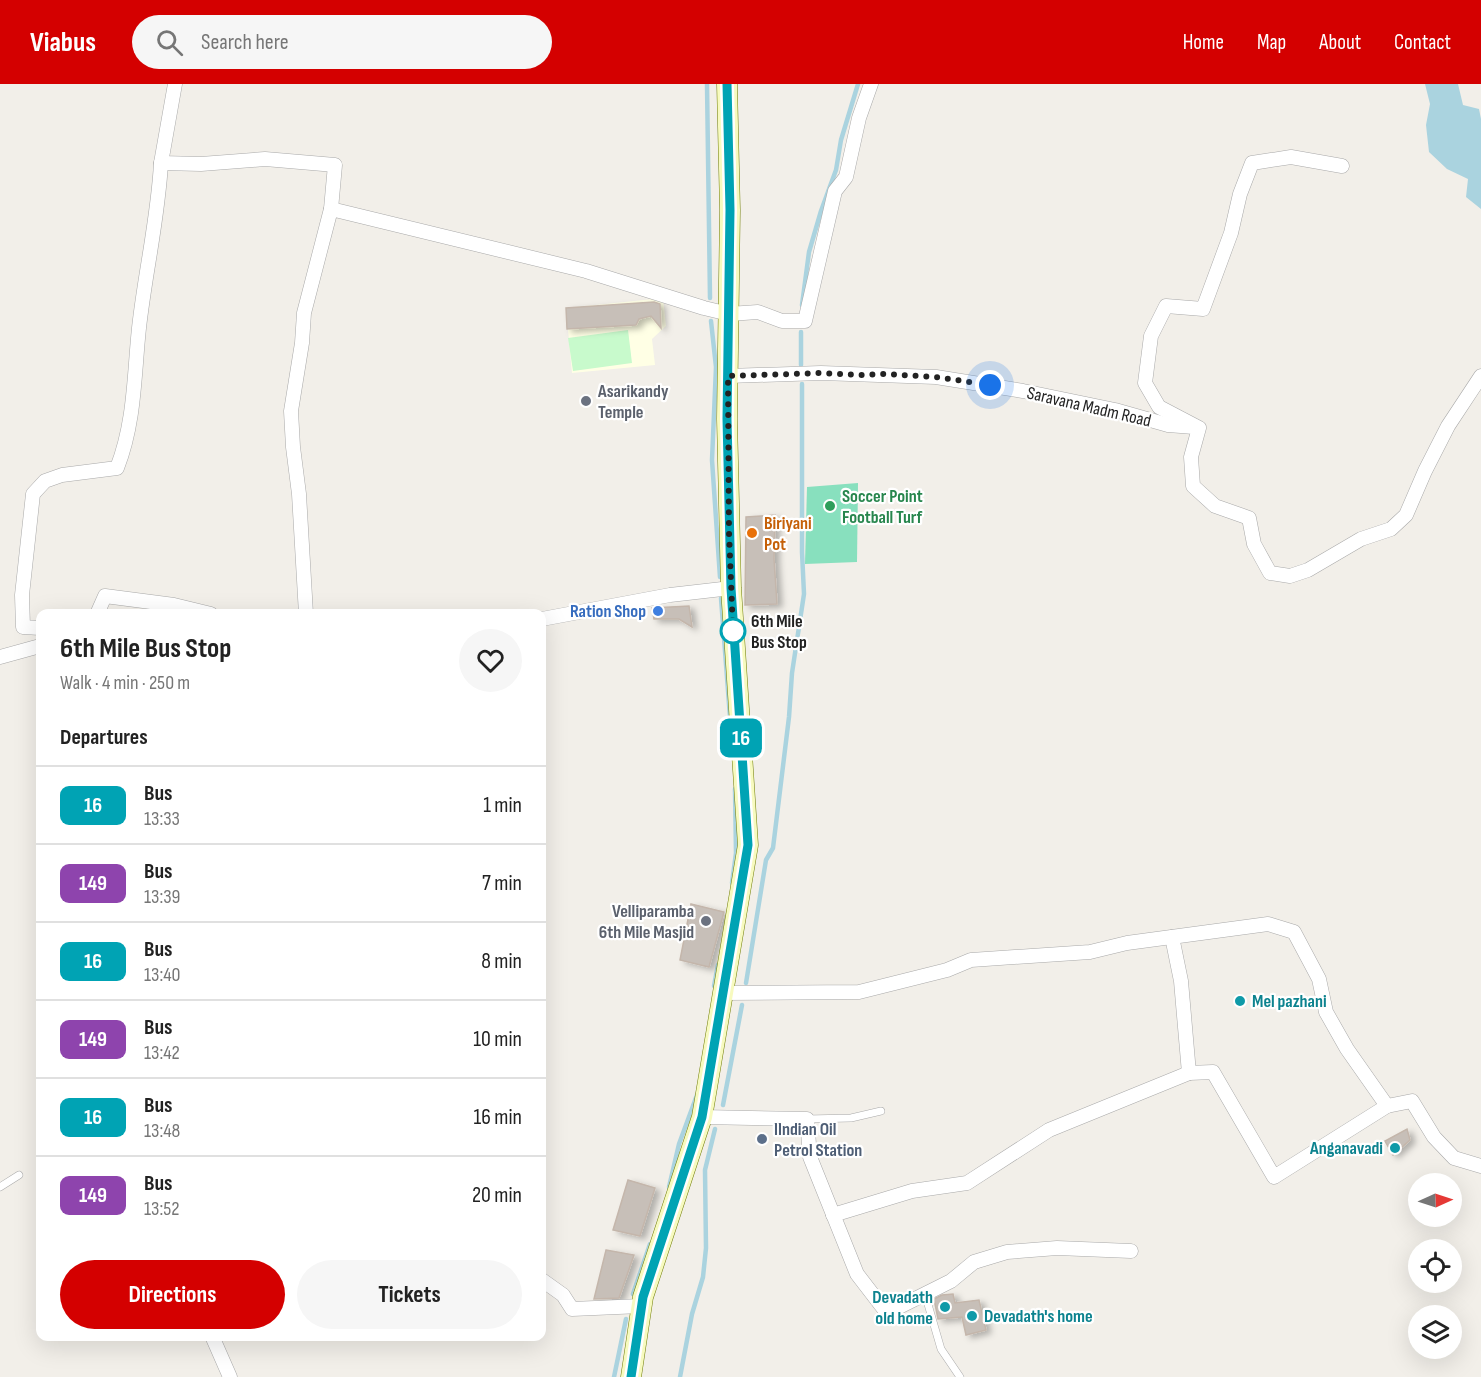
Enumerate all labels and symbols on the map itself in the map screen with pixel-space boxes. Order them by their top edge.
your location [975,370,1005,400]
place label: Asarikandy Temple [597,381,669,423]
street label: Saravana Madm Road [1025,382,1153,432]
marker: Asarikandy Temple [579,394,593,408]
place label: Soccer Point Football Turf [842,486,923,528]
marker: Soccer Point Football Turf [823,499,837,513]
place label: Biriyani Pot [764,513,812,555]
marker: Biriyani Pot [745,526,759,540]
place label: Ration Shop [570,601,646,622]
marker: Ration Shop [651,604,665,618]
place label: 6th Mile Bus Stop [751,611,807,653]
marker: 6th Mile Bus Stop [720,618,746,644]
line badge: 16 [714,718,768,758]
place label: Velliparamba 6th Mile Masjid [599,901,694,943]
marker: Velliparamba 6th Mile Masjid [699,914,713,928]
place label: Mel pazhani [1252,991,1327,1012]
marker: Mel pazhani [1233,994,1247,1008]
place label: IIndian Oil Petrol Station [774,1119,862,1161]
marker: IIndian Oil Petrol Station [755,1132,769,1146]
place label: Anganavadi [1309,1138,1383,1159]
marker: Anganavadi [1388,1141,1402,1155]
north arrow [1408,1173,1462,1227]
place label: Devadath old home [872,1287,933,1329]
marker: Devadath old home [938,1300,952,1314]
place label: Devadath's home [984,1306,1093,1327]
marker: Devadath's home [965,1309,979,1323]

